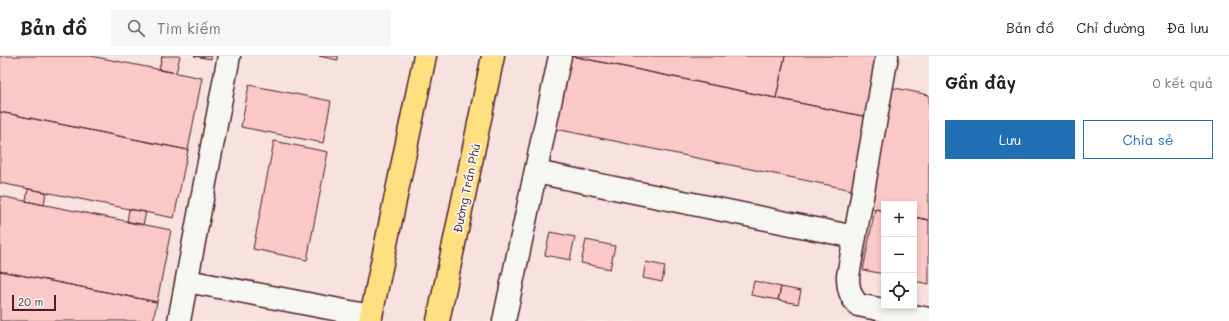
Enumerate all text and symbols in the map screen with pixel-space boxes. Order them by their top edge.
search box [111,10,391,46]
text: Bản đồ [20,15,87,40]
icon: search [125,17,147,39]
text: Tìm kiếm [157,18,221,38]
text: Bản đồ [1006,18,1054,37]
text: Chỉ đường [1076,18,1145,37]
text: Đã lưu [1167,18,1209,37]
text: Gần đây [945,71,1016,93]
text: 0 kết quả [1152,74,1213,91]
button: Lưu [945,120,1075,159]
button: Chia sẻ [1083,120,1213,159]
street label: Đường Trần Phú [449,142,483,234]
map controls [881,201,917,309]
button: + [881,201,917,237]
button: − [881,237,917,273]
button: locate [881,273,917,309]
scale bar [12,293,56,312]
text: 20 m [18,294,43,309]

